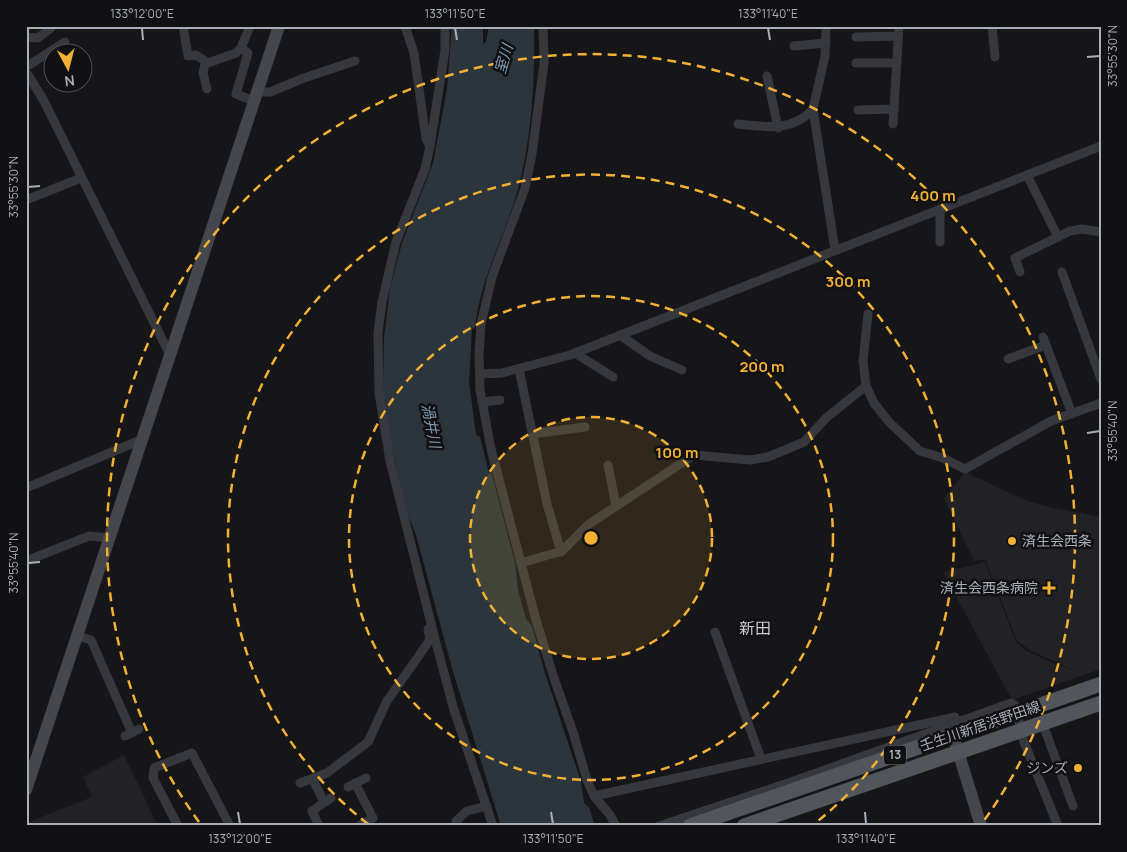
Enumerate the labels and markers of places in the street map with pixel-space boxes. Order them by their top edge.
centre of rings [582,529,600,547]
place label: 済生会西条 [1022,531,1092,550]
marker: 済生会西条 [1006,535,1018,547]
place label: 済生会西条病院 [940,578,1038,597]
marker: 済生会西条病院 [1042,581,1056,595]
place label: ジンズ [1026,758,1068,777]
marker: ジンズ [1072,762,1084,774]

